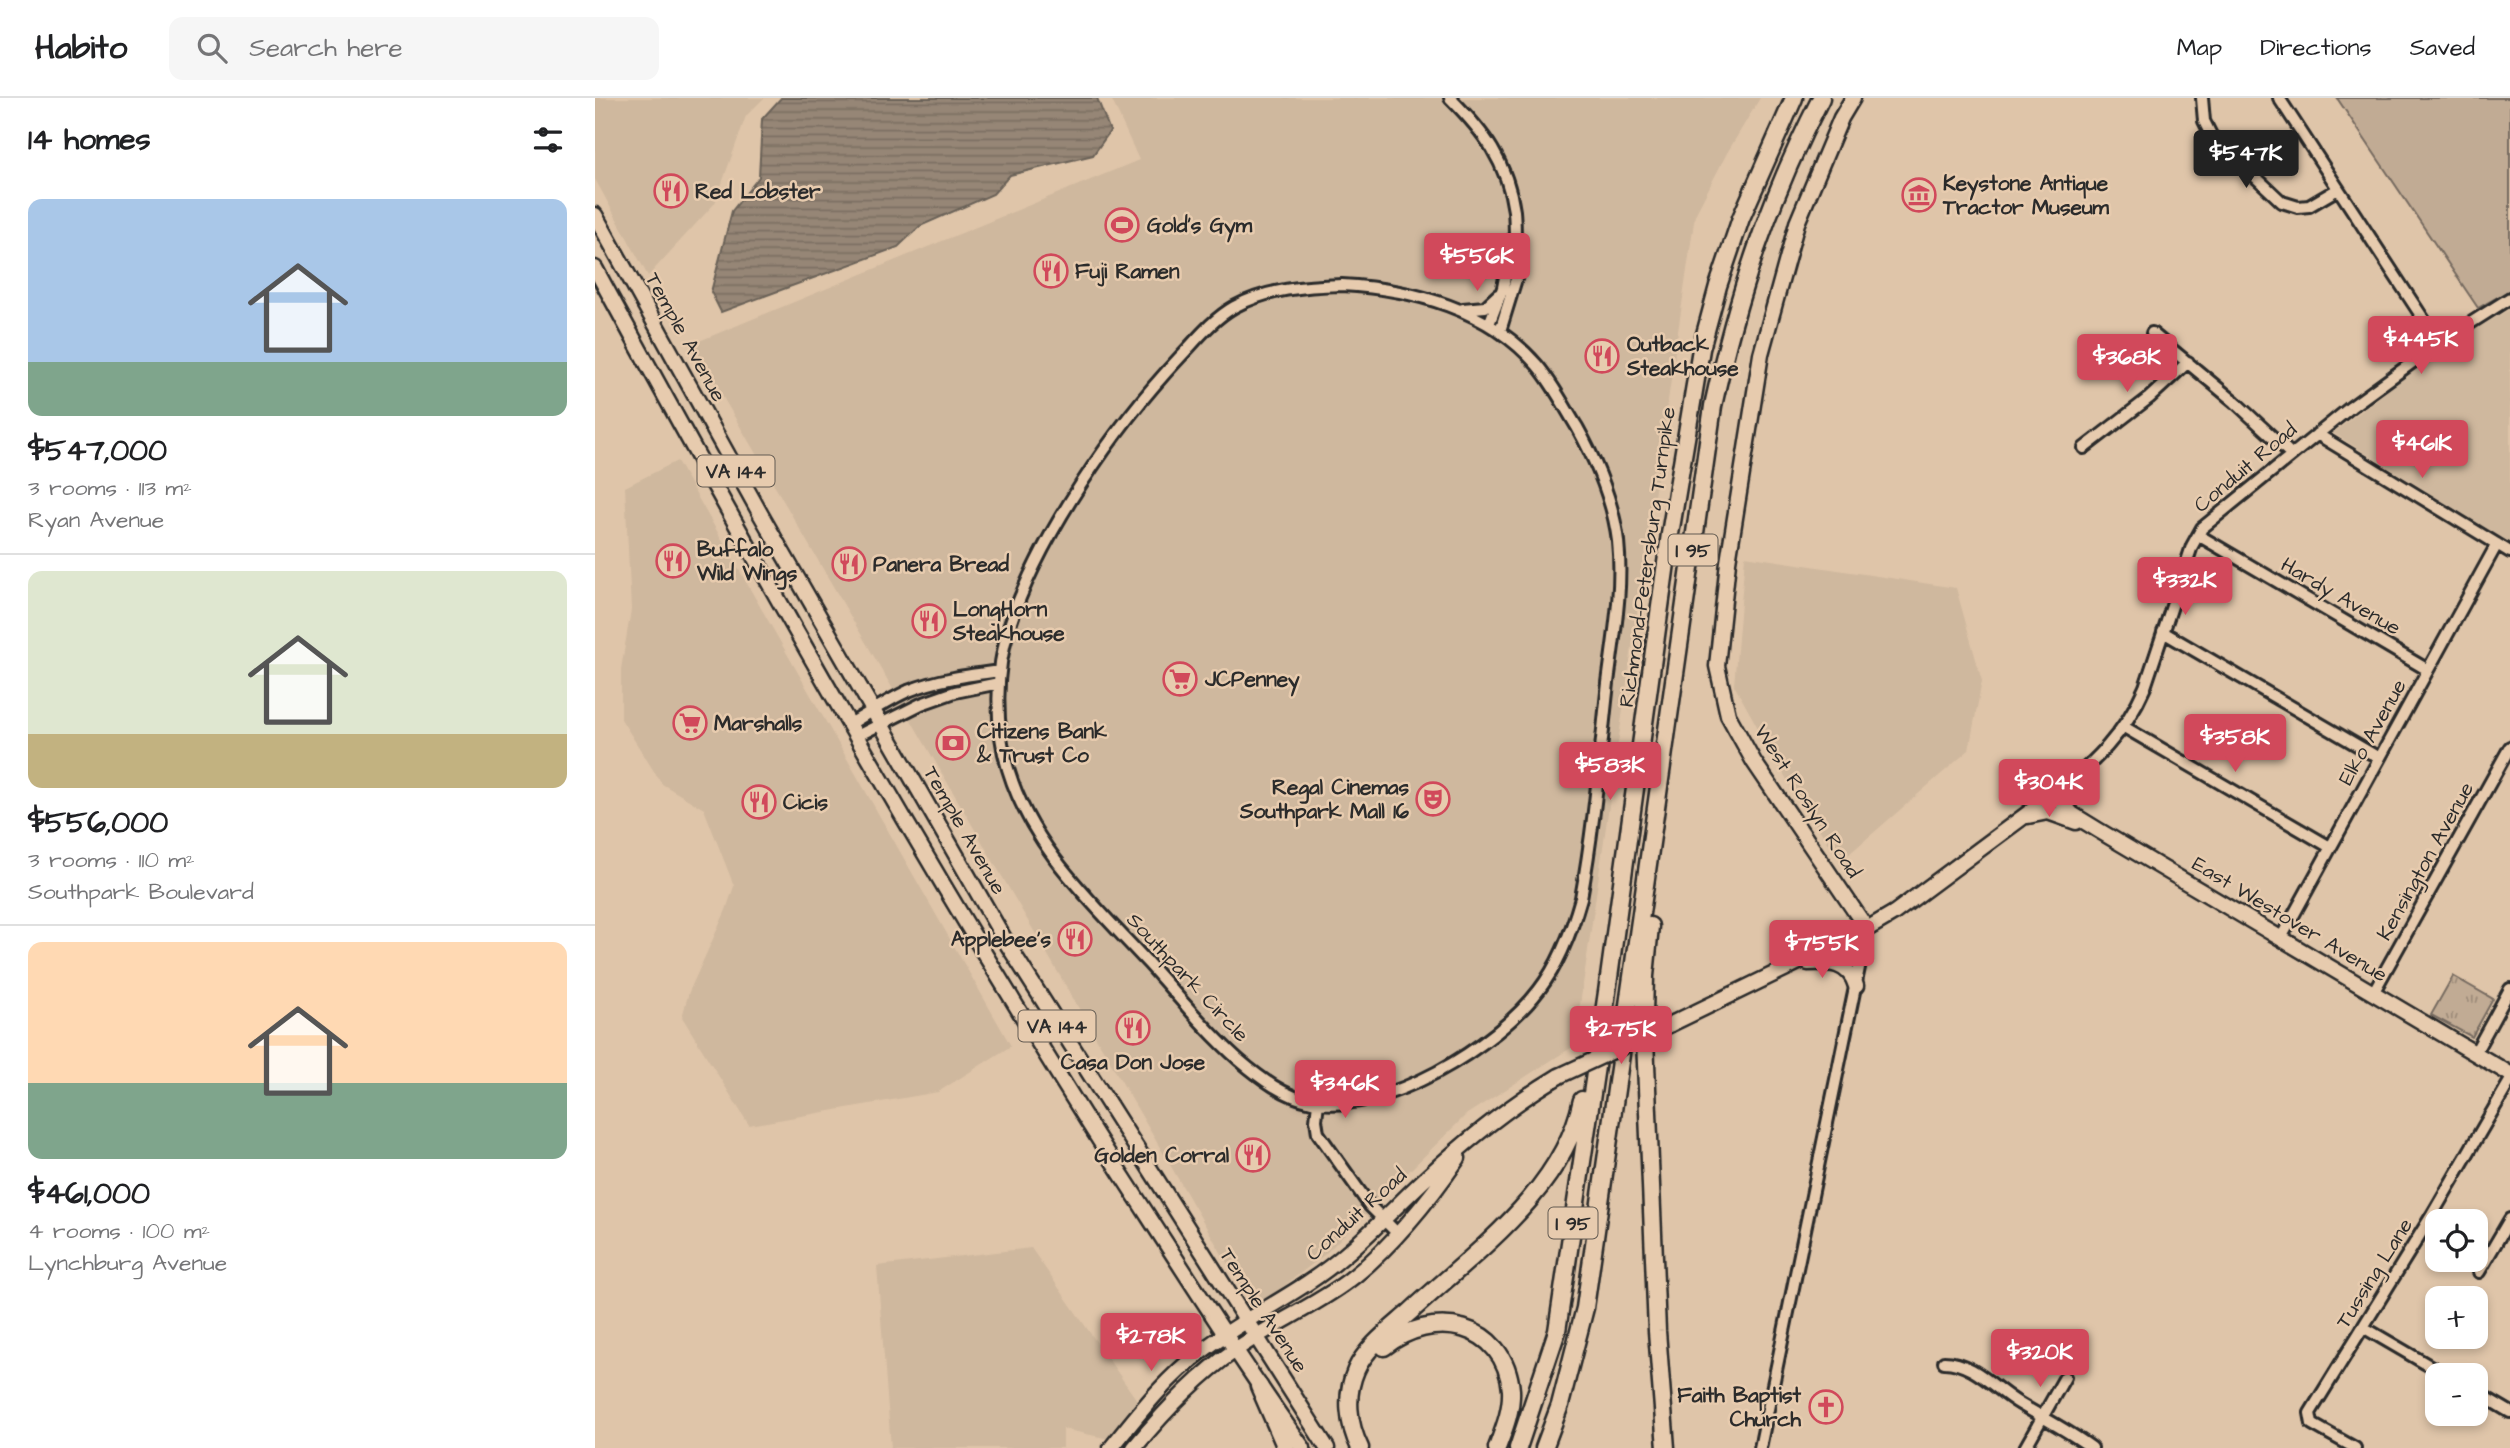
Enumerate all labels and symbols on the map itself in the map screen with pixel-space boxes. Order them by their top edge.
pin: $547K [2197,130,2295,190]
place label: Keystone Antique Tractor Museum [1942,169,2110,222]
restaurant icon: Red Lobster [652,172,690,210]
museum icon: Keystone Antique Tractor Museum [1900,176,1938,214]
place label: Red Lobster [695,177,821,206]
sports icon: Gold's Gym [1103,206,1141,244]
place label: Gold's Gym [1147,211,1253,243]
pin: $556K [1428,234,1526,293]
restaurant icon: Fuji Ramen [1032,252,1070,290]
place label: Fuji Ramen [1075,257,1180,287]
street label: Temple Avenue [637,267,733,408]
pin: $445K [2372,316,2470,376]
place label: Outback Steakhouse [1626,330,1739,383]
pin: $368K [2078,334,2176,394]
restaurant icon: Outback Steakhouse [1583,337,1621,375]
street label: Richmond-Petersburg Turnpike [1612,405,1685,709]
street label: Conduit Road [2187,415,2303,519]
pin: $461K [2373,420,2471,480]
road number: VA 144 [697,456,775,486]
road number: I 95 [1669,534,1717,565]
place label: Buffalo Wild Wings [696,535,798,590]
restaurant icon: Buffalo Wild Wings [654,542,692,580]
restaurant icon: Panera Bread [830,545,868,583]
place label: Panera Bread [873,550,1009,579]
street label: Hardy Avenue [2275,550,2406,644]
pin: $332K [2136,558,2234,617]
place label: LongHorn Steakhouse [952,595,1065,648]
restaurant icon: LongHorn Steakhouse [910,602,948,640]
supermarket icon: JCPenney [1161,660,1199,698]
place label: JCPenney [1204,665,1300,697]
street label: Elko Avenue [2331,674,2414,790]
supermarket icon: Marshalls [671,704,709,742]
place label: Marshalls [714,709,803,738]
pin: $358K [2186,714,2284,774]
place label: Citizens Bank & Trust Co [976,717,1107,770]
street label: West Roslyn Road [1745,719,1868,885]
bank icon: Citizens Bank & Trust Co [934,724,972,762]
pin: $583K [1561,742,1659,802]
pin: $304K [2000,760,2098,819]
street label: Temple Avenue [915,761,1013,900]
place label: Regal Cinemas Southpark Mall 16 [1239,773,1410,827]
street label: Kensington Avenue [2370,777,2483,947]
theatre icon: Regal Cinemas Southpark Mall 16 [1414,780,1452,818]
restaurant icon: Cicis [740,783,778,821]
place label: Cicis [783,788,829,817]
street label: East Westover Avenue [2187,850,2393,989]
street label: Southpark Circle [1119,906,1255,1049]
restaurant icon: Applebee's [1056,920,1094,958]
pin: $755K [1773,920,1871,980]
place label: Applebee's [951,925,1051,955]
pin: $275K [1572,1006,1670,1066]
restaurant icon: Casa Don Jose [1114,1009,1152,1047]
road number: VA 144 [1019,1010,1095,1042]
place label: Casa Don Jose [1061,1048,1206,1077]
pin: $346K [1296,1060,1394,1120]
restaurant icon: Golden Corral [1234,1136,1272,1174]
place label: Golden Corral [1094,1141,1230,1170]
street label: Conduit Road [1299,1161,1413,1268]
road number: I 95 [1549,1208,1597,1238]
street label: Tussing Lane [2329,1213,2421,1335]
street label: Temple Avenue [1211,1242,1315,1379]
pin: $278K [1102,1314,1200,1373]
pin: $320K [1991,1330,2089,1389]
place label: Faith Baptist Church [1677,1381,1802,1434]
church icon: Faith Baptist Church [1807,1388,1845,1426]

